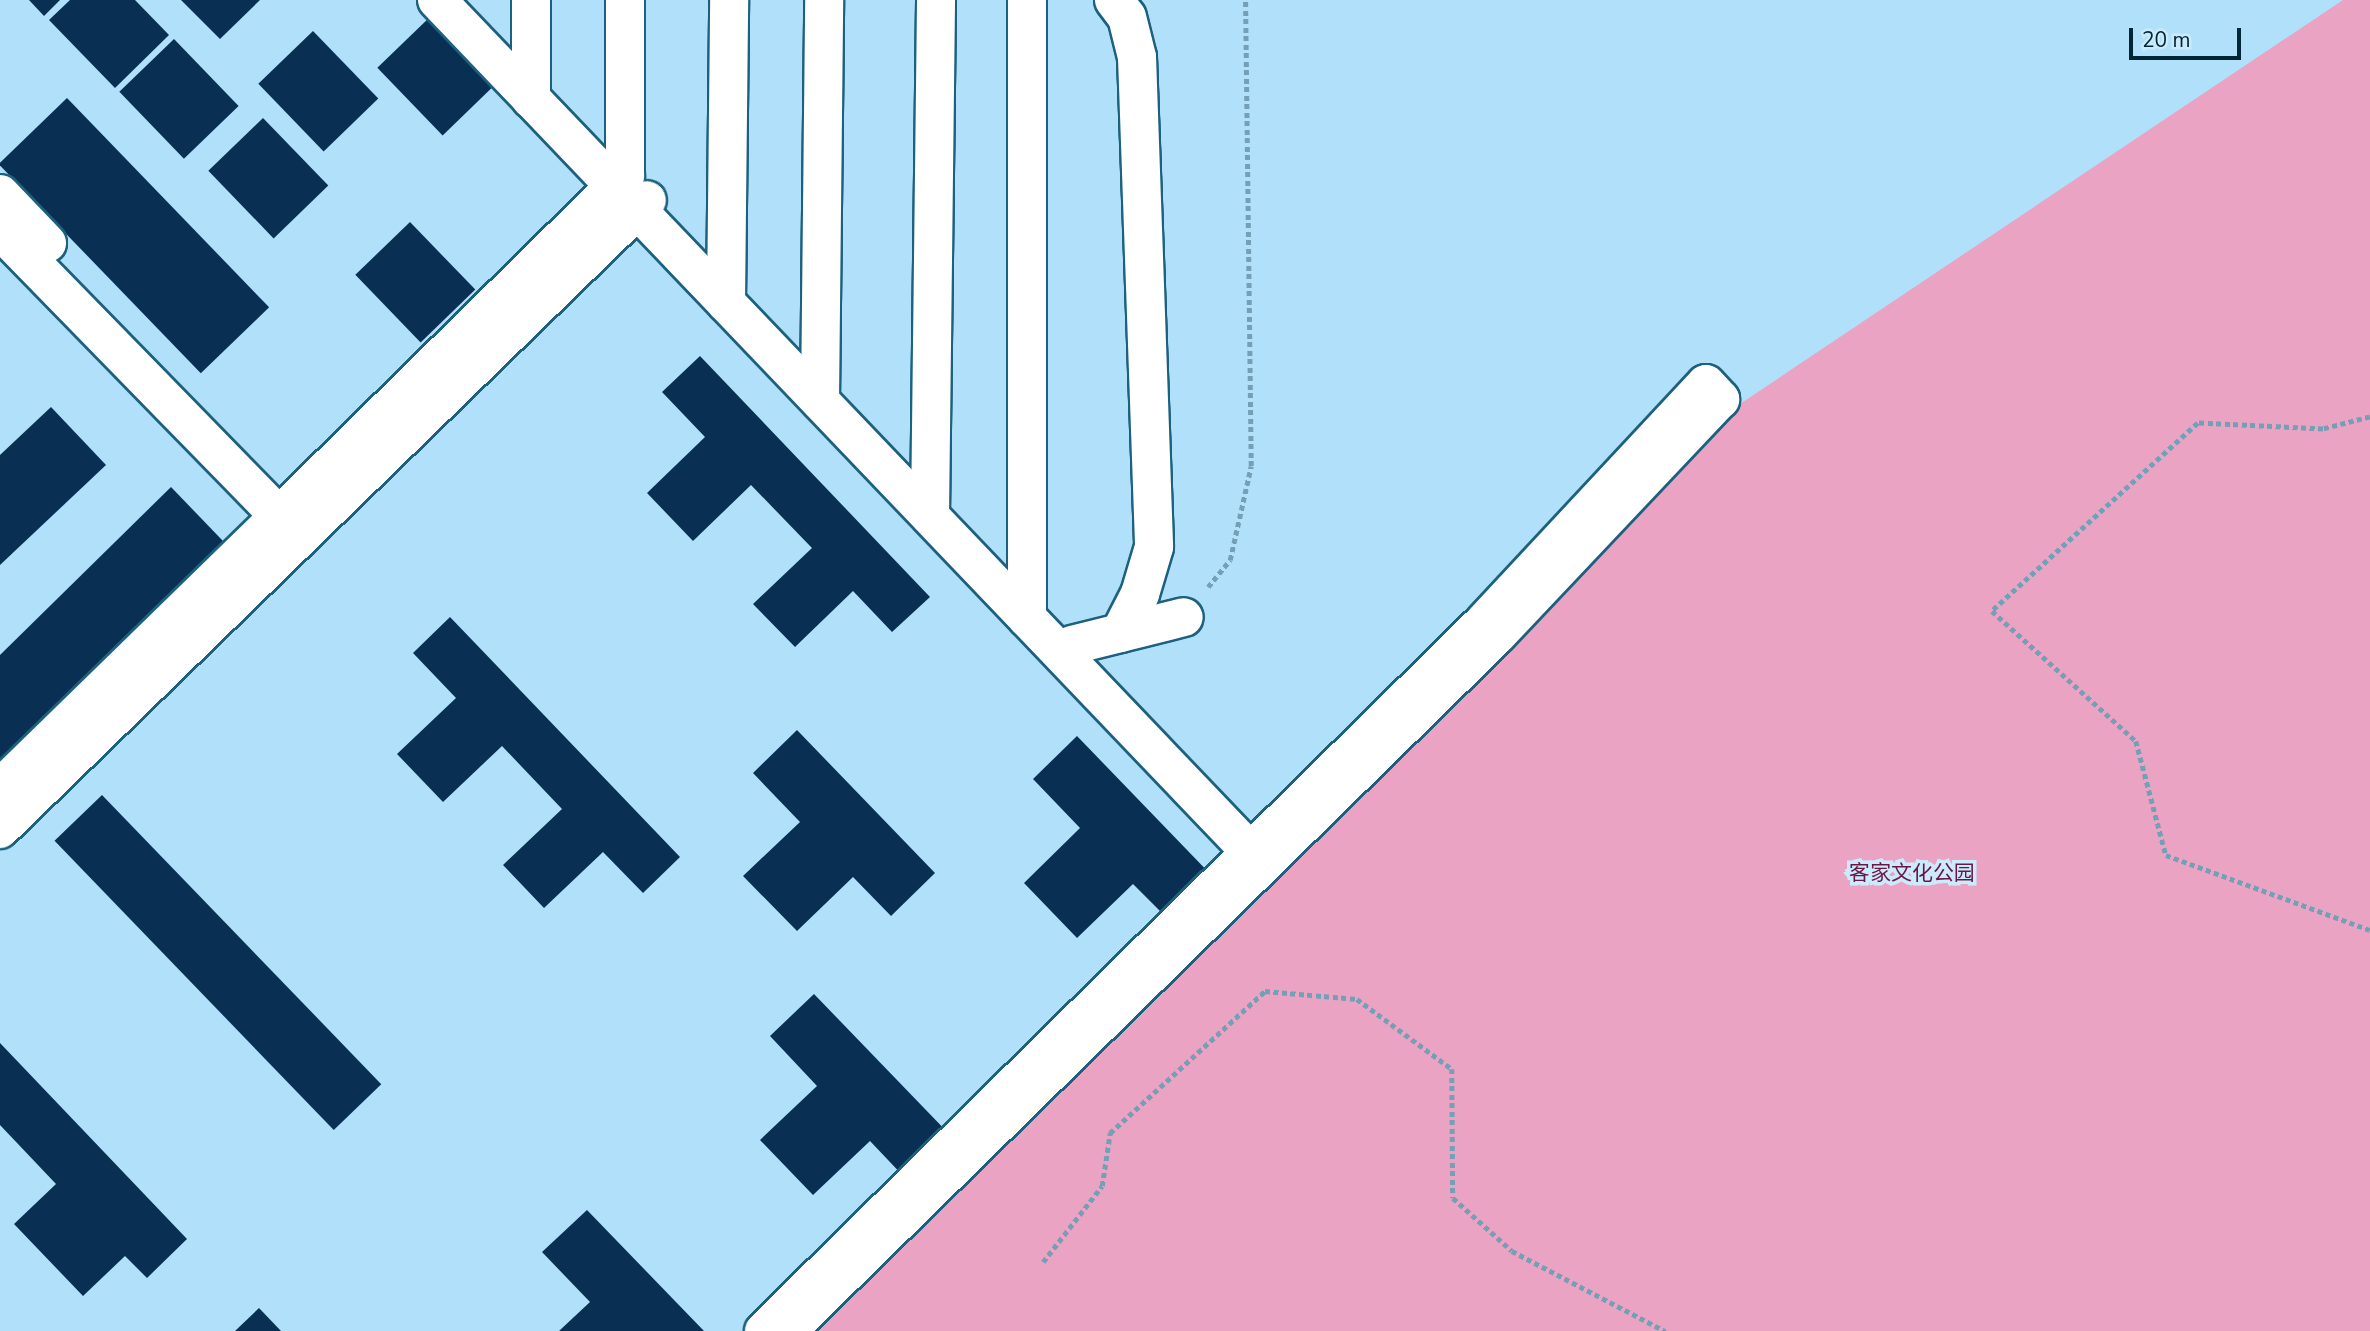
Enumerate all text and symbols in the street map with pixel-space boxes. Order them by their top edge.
scale bar [2132,14,2244,58]
text: 20 m [2142,26,2191,54]
park label: 客家文化公园 [1849,860,1975,886]

